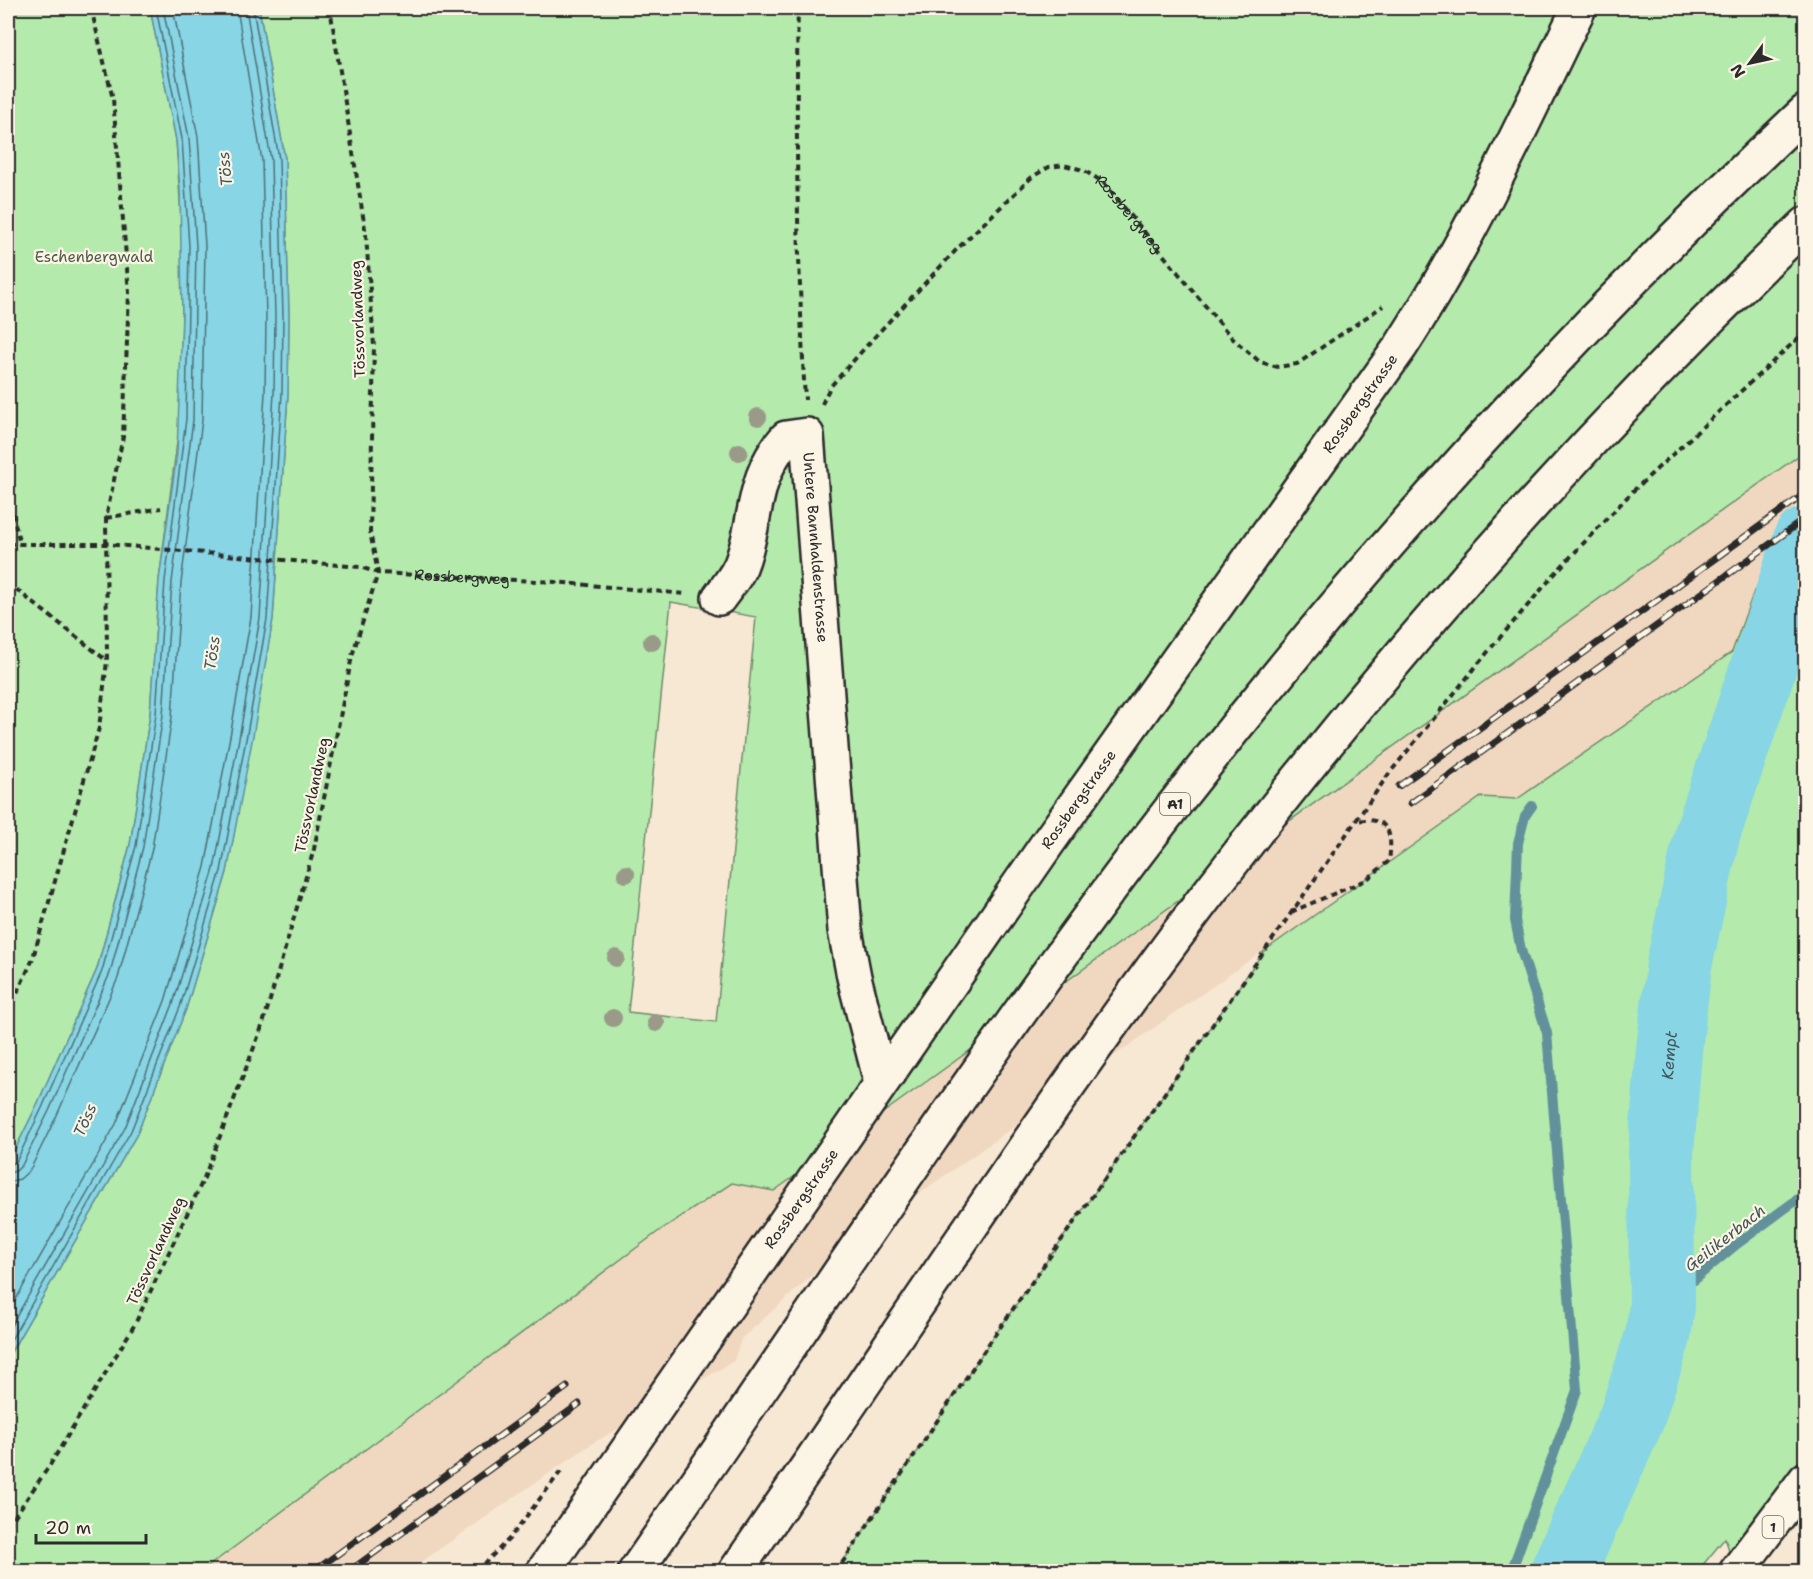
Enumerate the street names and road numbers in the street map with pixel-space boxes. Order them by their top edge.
street label: Rossbergweg [1092,170,1167,257]
street label: Tössvorlandweg [346,260,370,378]
street label: Rossbergstrasse [1318,350,1402,457]
street label: Untere Bannhaldenstrasse [798,451,833,643]
street label: Rossbergweg [413,565,510,590]
street label: Tössvorlandweg [290,735,334,855]
street label: Rossbergstrasse [1036,746,1121,853]
road number: A1 [1160,793,1190,815]
street label: Rossbergstrasse [760,1145,843,1253]
street label: Tössvorlandweg [122,1193,190,1309]
road number: 1 [1762,1516,1784,1538]

